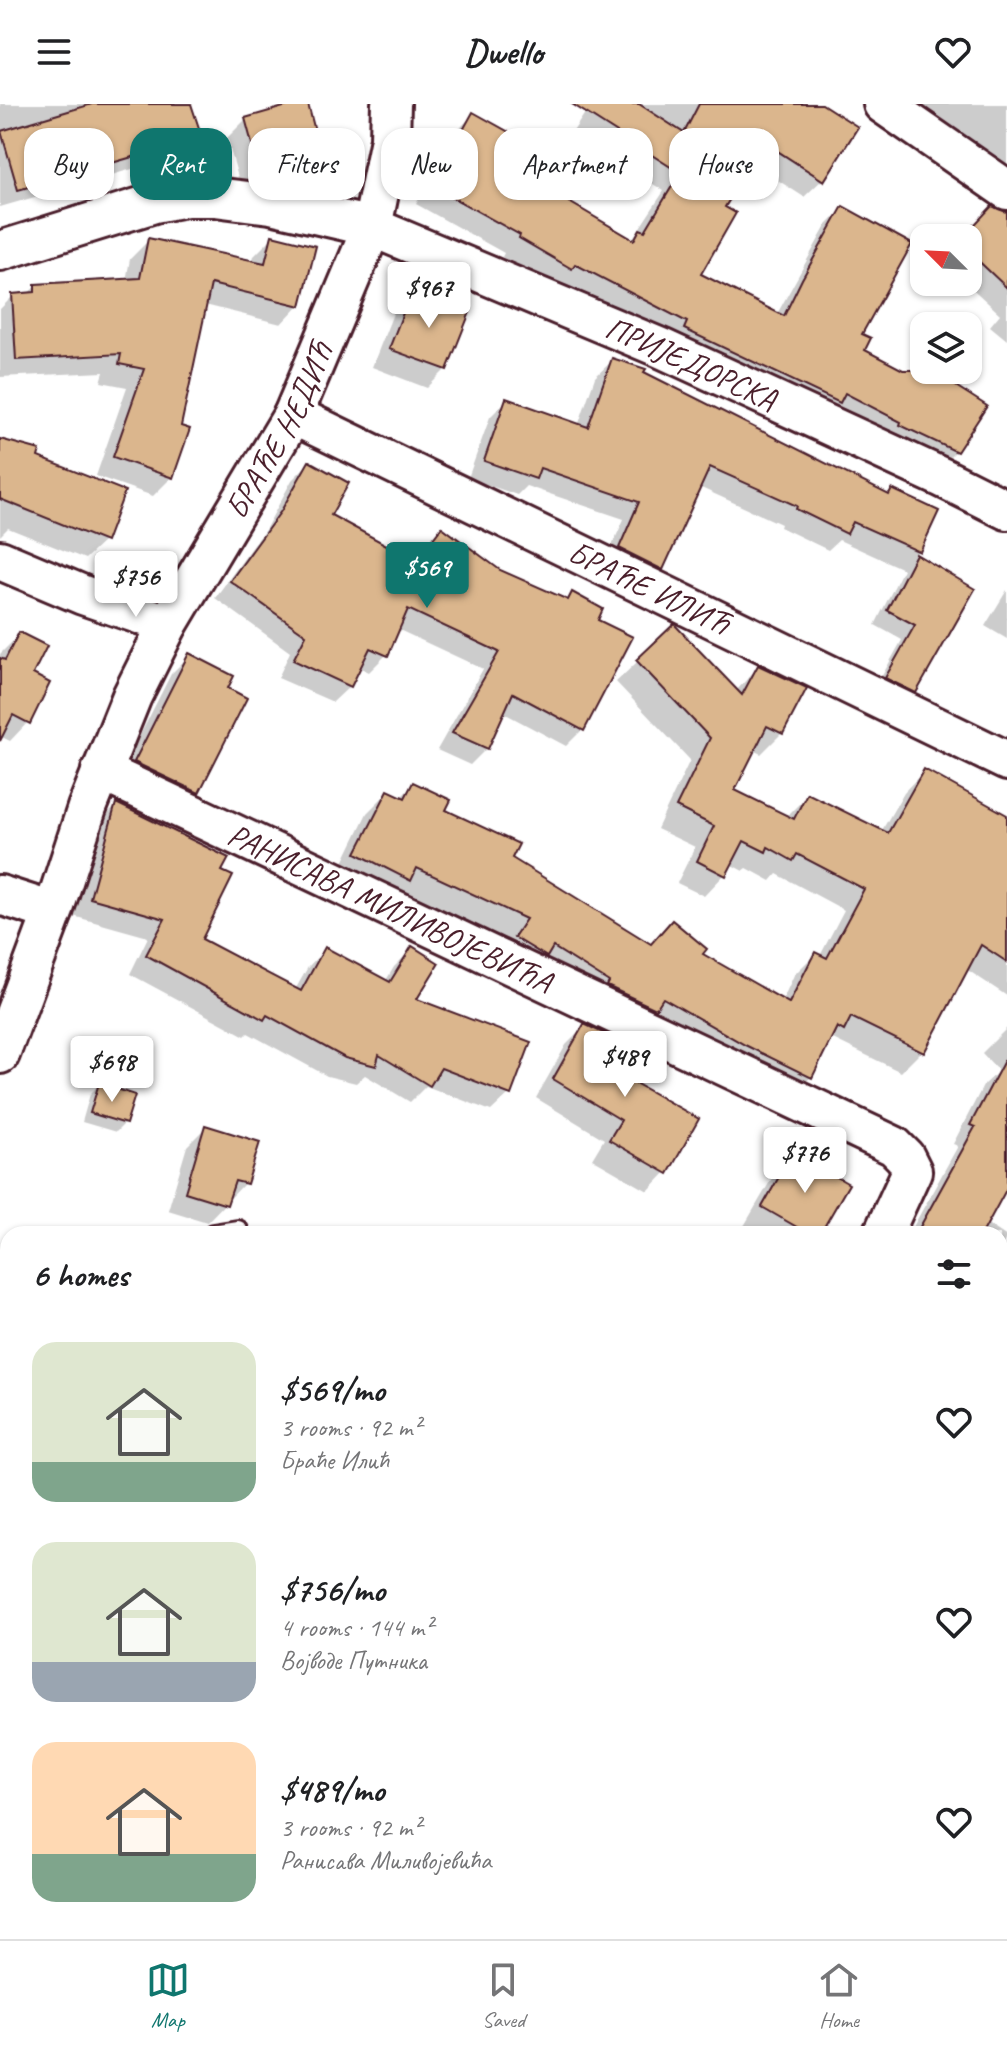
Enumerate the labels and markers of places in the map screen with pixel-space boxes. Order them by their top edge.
pin: $967 [382,262,476,330]
pin: $569 [380,542,474,610]
pin: $756 [89,551,183,619]
pin: $489 [578,1031,672,1099]
pin: $698 [65,1036,159,1104]
pin: $776 [758,1127,852,1195]

